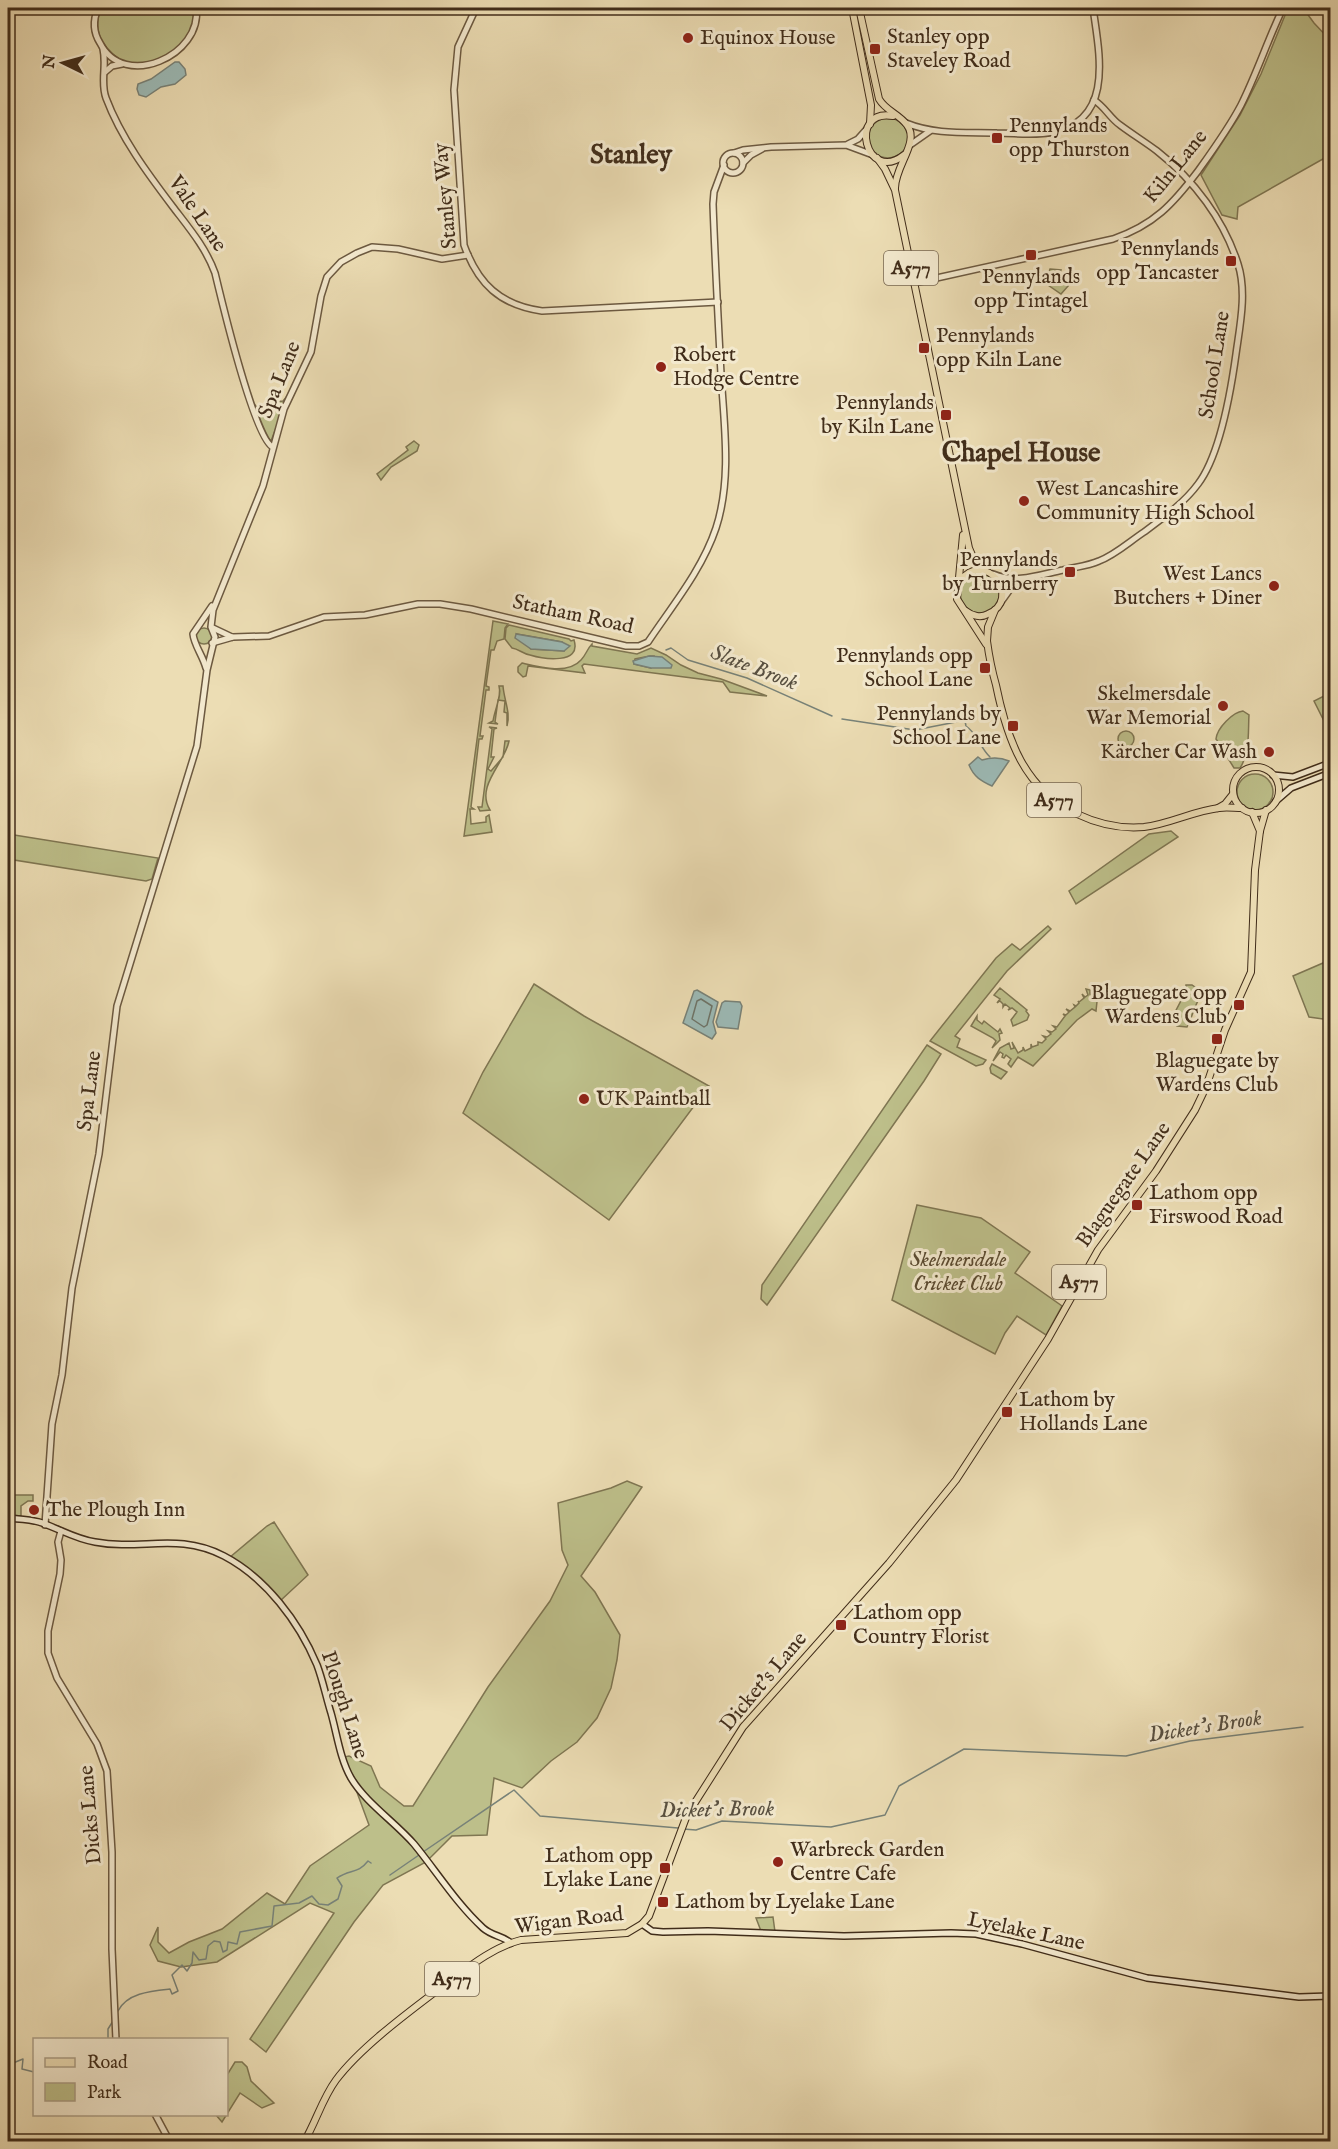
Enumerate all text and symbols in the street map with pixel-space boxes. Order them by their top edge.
place label: Stanley opp Staveley Road [887,24,1011,75]
place label: Equinox House [700,25,836,52]
marker: Equinox House [681,31,695,45]
north arrow [33,33,93,93]
marker: Stanley opp Staveley Road [868,42,882,56]
text: N [39,54,61,71]
place label: Pennylands opp Thurston [1009,113,1130,164]
street label: Kiln Lane [1138,124,1214,209]
marker: Pennylands opp Thurston [990,131,1004,145]
district label: Stanley [590,139,673,173]
street label: Stanley Way [428,141,464,250]
street label: Vale Lane [161,170,232,258]
place label: Pennylands opp Tancaster [1096,236,1219,287]
marker: Pennylands opp Tintagel [1024,248,1038,262]
road number: A577 [884,251,938,285]
marker: Pennylands opp Tancaster [1224,254,1238,268]
place label: Pennylands opp Tintagel [974,264,1088,315]
street label: School Lane [1193,309,1237,421]
place label: Pennylands opp Kiln Lane [936,323,1062,374]
street label: Spa Lane [252,337,308,422]
marker: Pennylands opp Kiln Lane [917,341,931,355]
place label: Robert Hodge Centre [673,342,800,393]
marker: Robert Hodge Centre [654,360,668,374]
place label: Pennylands by Kiln Lane [821,390,934,441]
marker: Pennylands by Kiln Lane [939,408,953,422]
district label: Chapel House [942,437,1101,471]
place label: West Lancashire Community High School [1036,476,1255,527]
marker: West Lancashire Community High School [1017,494,1031,508]
place label: Pennylands by Turnberry [942,547,1059,598]
place label: West Lancs Butchers + Diner [1113,561,1262,612]
marker: Pennylands by Turnberry [1063,565,1077,579]
marker: West Lancs Butchers + Diner [1267,579,1281,593]
street label: Statham Road [510,589,637,641]
water label: Slate Brook [706,639,802,697]
place label: Pennylands opp School Lane [836,643,973,694]
marker: Pennylands opp School Lane [978,661,992,675]
place label: Skelmersdale War Memorial [1086,681,1211,732]
marker: Skelmersdale War Memorial [1216,699,1230,713]
place label: Pennylands by School Lane [877,701,1002,752]
marker: Pennylands by School Lane [1006,719,1020,733]
place label: Kärcher Car Wash [1100,739,1257,766]
marker: Kärcher Car Wash [1262,745,1276,759]
road number: A577 [1027,783,1081,817]
place label: Blaguegate opp Wardens Club [1090,980,1227,1031]
marker: Blaguegate opp Wardens Club [1232,998,1246,1012]
marker: Blaguegate by Wardens Club [1210,1032,1224,1046]
place label: Blaguegate by Wardens Club [1155,1048,1280,1099]
street label: Spa Lane [72,1049,108,1133]
place label: UK Paintball [596,1086,711,1113]
marker: UK Paintball [577,1092,591,1106]
street label: Blaguegate Lane [1071,1117,1178,1253]
place label: Lathom opp Firswood Road [1149,1180,1283,1231]
marker: Lathom opp Firswood Road [1130,1198,1144,1212]
park label: Skelmersdale Cricket Club [910,1247,1006,1298]
road number: A577 [1052,1265,1106,1299]
place label: Lathom by Hollands Lane [1019,1387,1148,1438]
marker: Lathom by Hollands Lane [1000,1405,1014,1419]
place label: The Plough Inn [46,1497,185,1524]
marker: The Plough Inn [27,1503,41,1517]
place label: Lathom opp Country Florist [853,1600,989,1651]
marker: Lathom opp Country Florist [834,1618,848,1632]
street label: Dicket's Lane [715,1626,814,1737]
street label: Plough Lane [314,1648,374,1763]
water label: Dicket's Brook [1146,1704,1264,1750]
street label: Dicks Lane [73,1764,109,1866]
water label: Dicket's Brook [660,1795,775,1825]
place label: Warbreck Garden Centre Cafe [790,1837,944,1888]
place label: Lathom opp Lylake Lane [543,1843,653,1894]
marker: Warbreck Garden Centre Cafe [771,1855,785,1869]
marker: Lathom opp Lylake Lane [658,1861,672,1875]
place label: Lathom by Lyelake Lane [675,1889,895,1916]
marker: Lathom by Lyelake Lane [656,1895,670,1909]
street label: Wigan Road [513,1901,626,1941]
street label: Lyelake Lane [965,1906,1087,1958]
road number: A577 [425,1962,479,1996]
legend [33,2038,228,2116]
text: Road [87,2052,128,2075]
text: Park [87,2082,122,2105]

